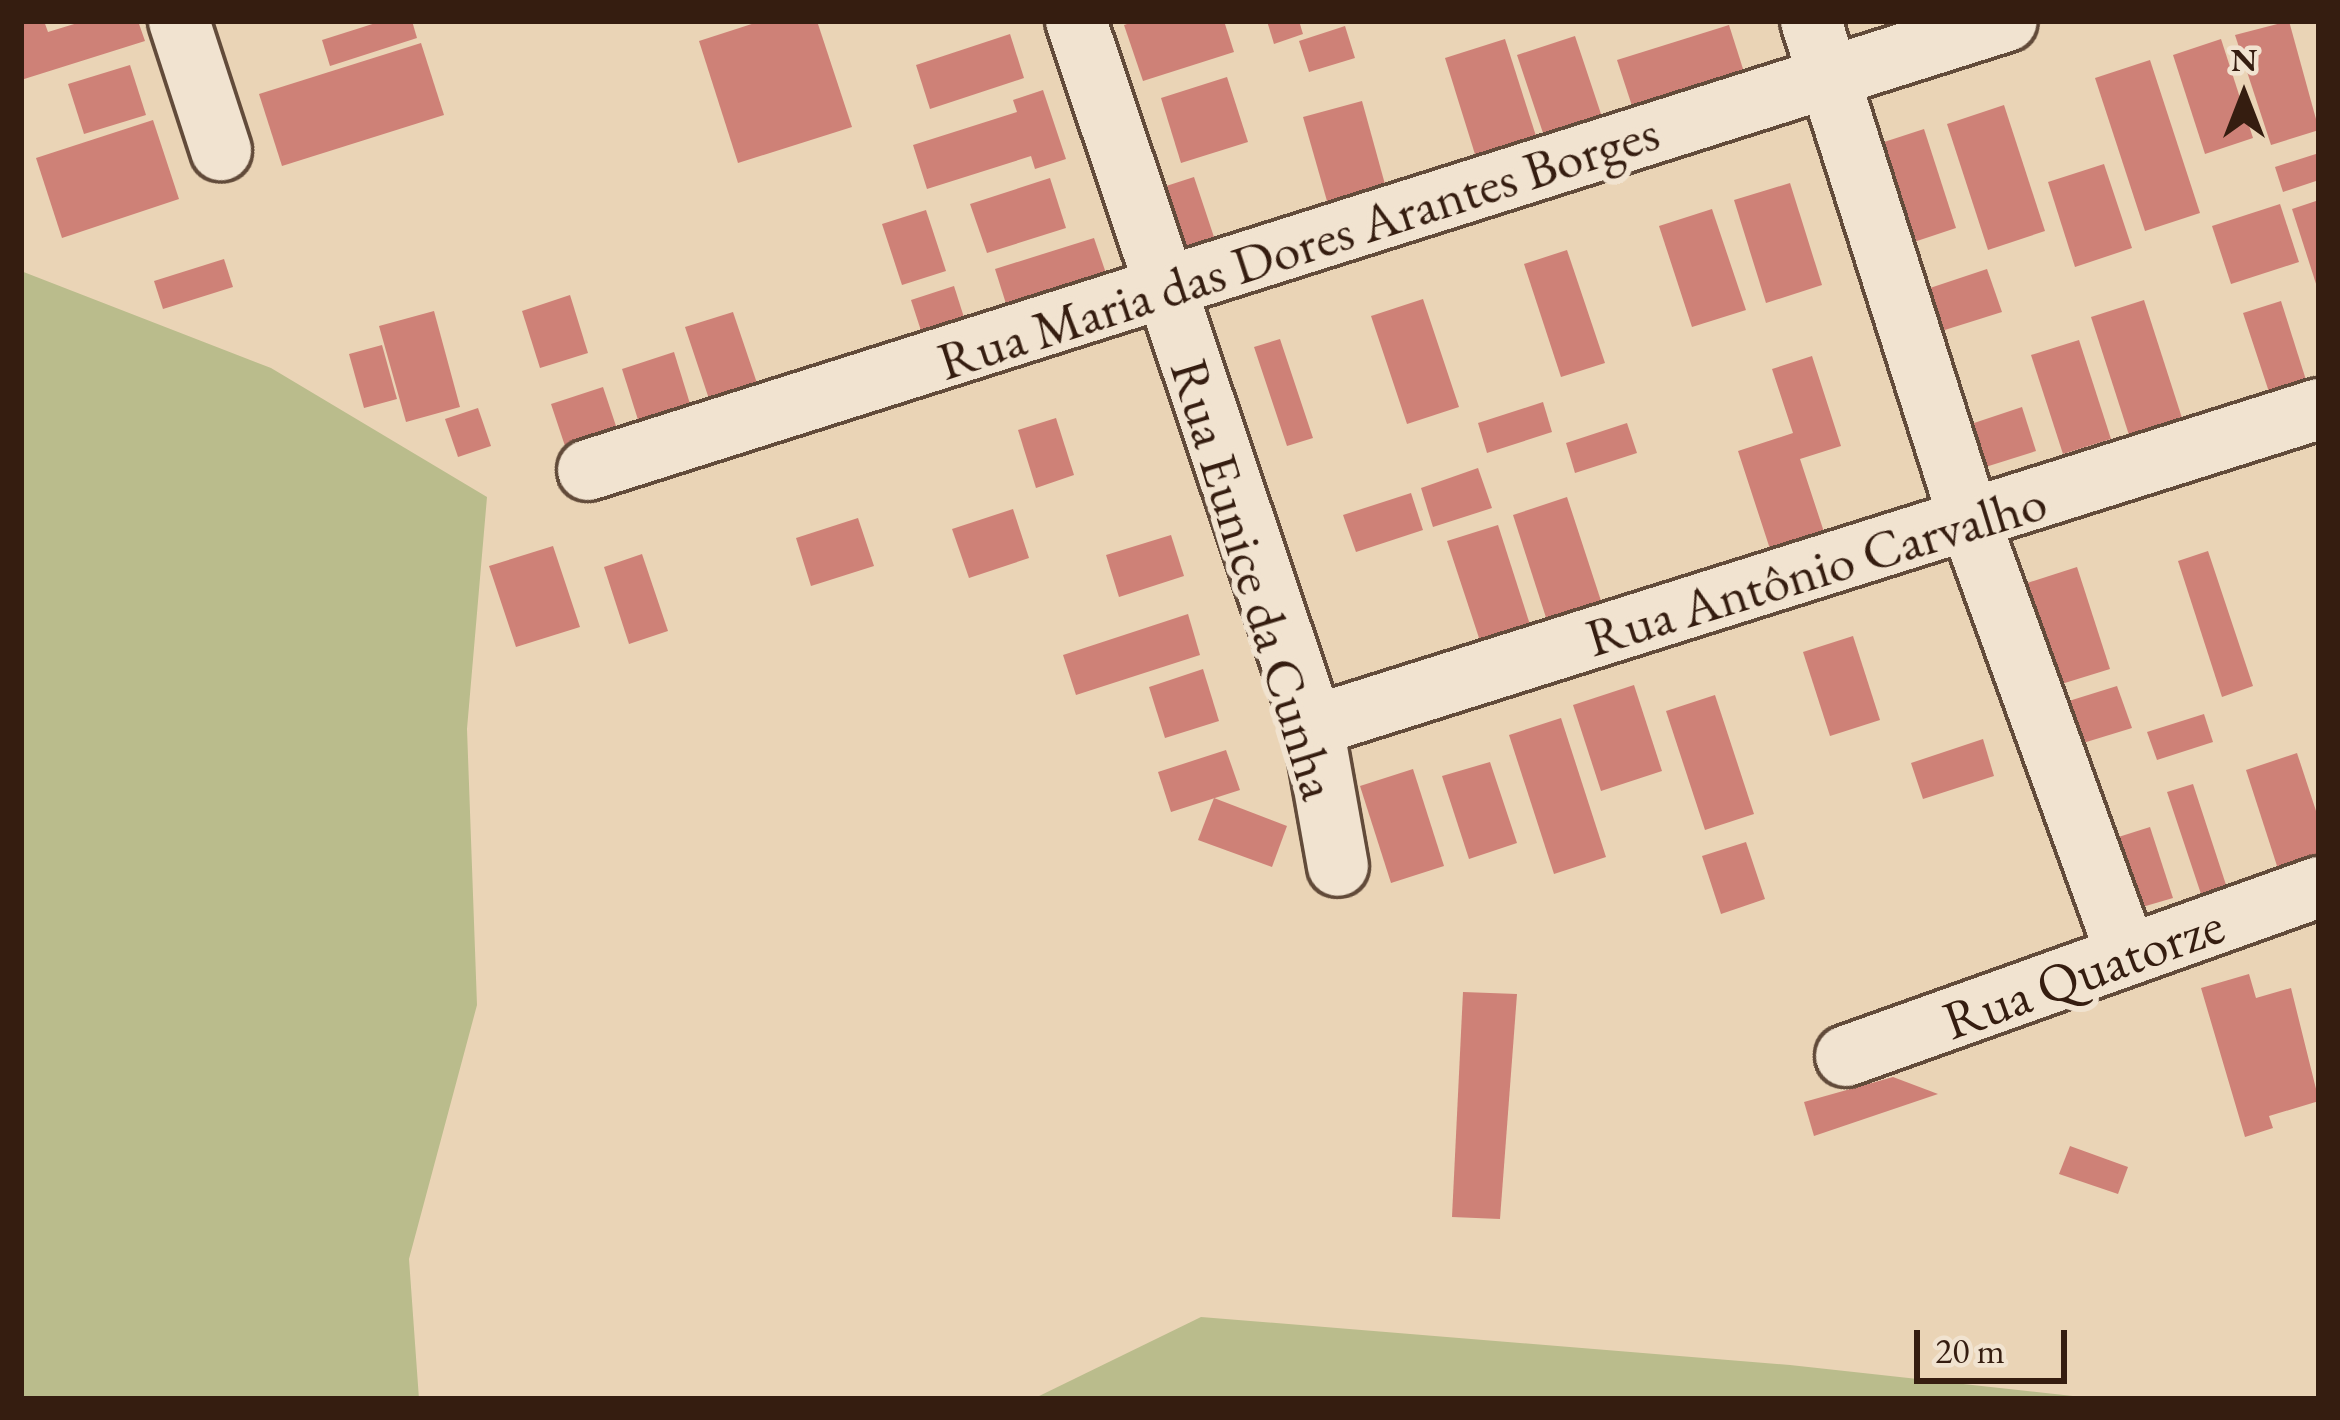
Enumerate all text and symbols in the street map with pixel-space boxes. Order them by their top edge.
north arrow [2184,36,2304,156]
text: N [2231,38,2257,81]
street label: Rua Maria das Dores Arantes Borges [929,99,1667,393]
street label: Rua Eunice da Cunha [1157,351,1353,807]
street label: Rua Antônio Carvalho [1578,468,2054,670]
street label: Rua Quatorze [1934,891,2232,1053]
scale bar [1920,1306,2073,1380]
text: 20 m [1935,1327,2005,1374]

